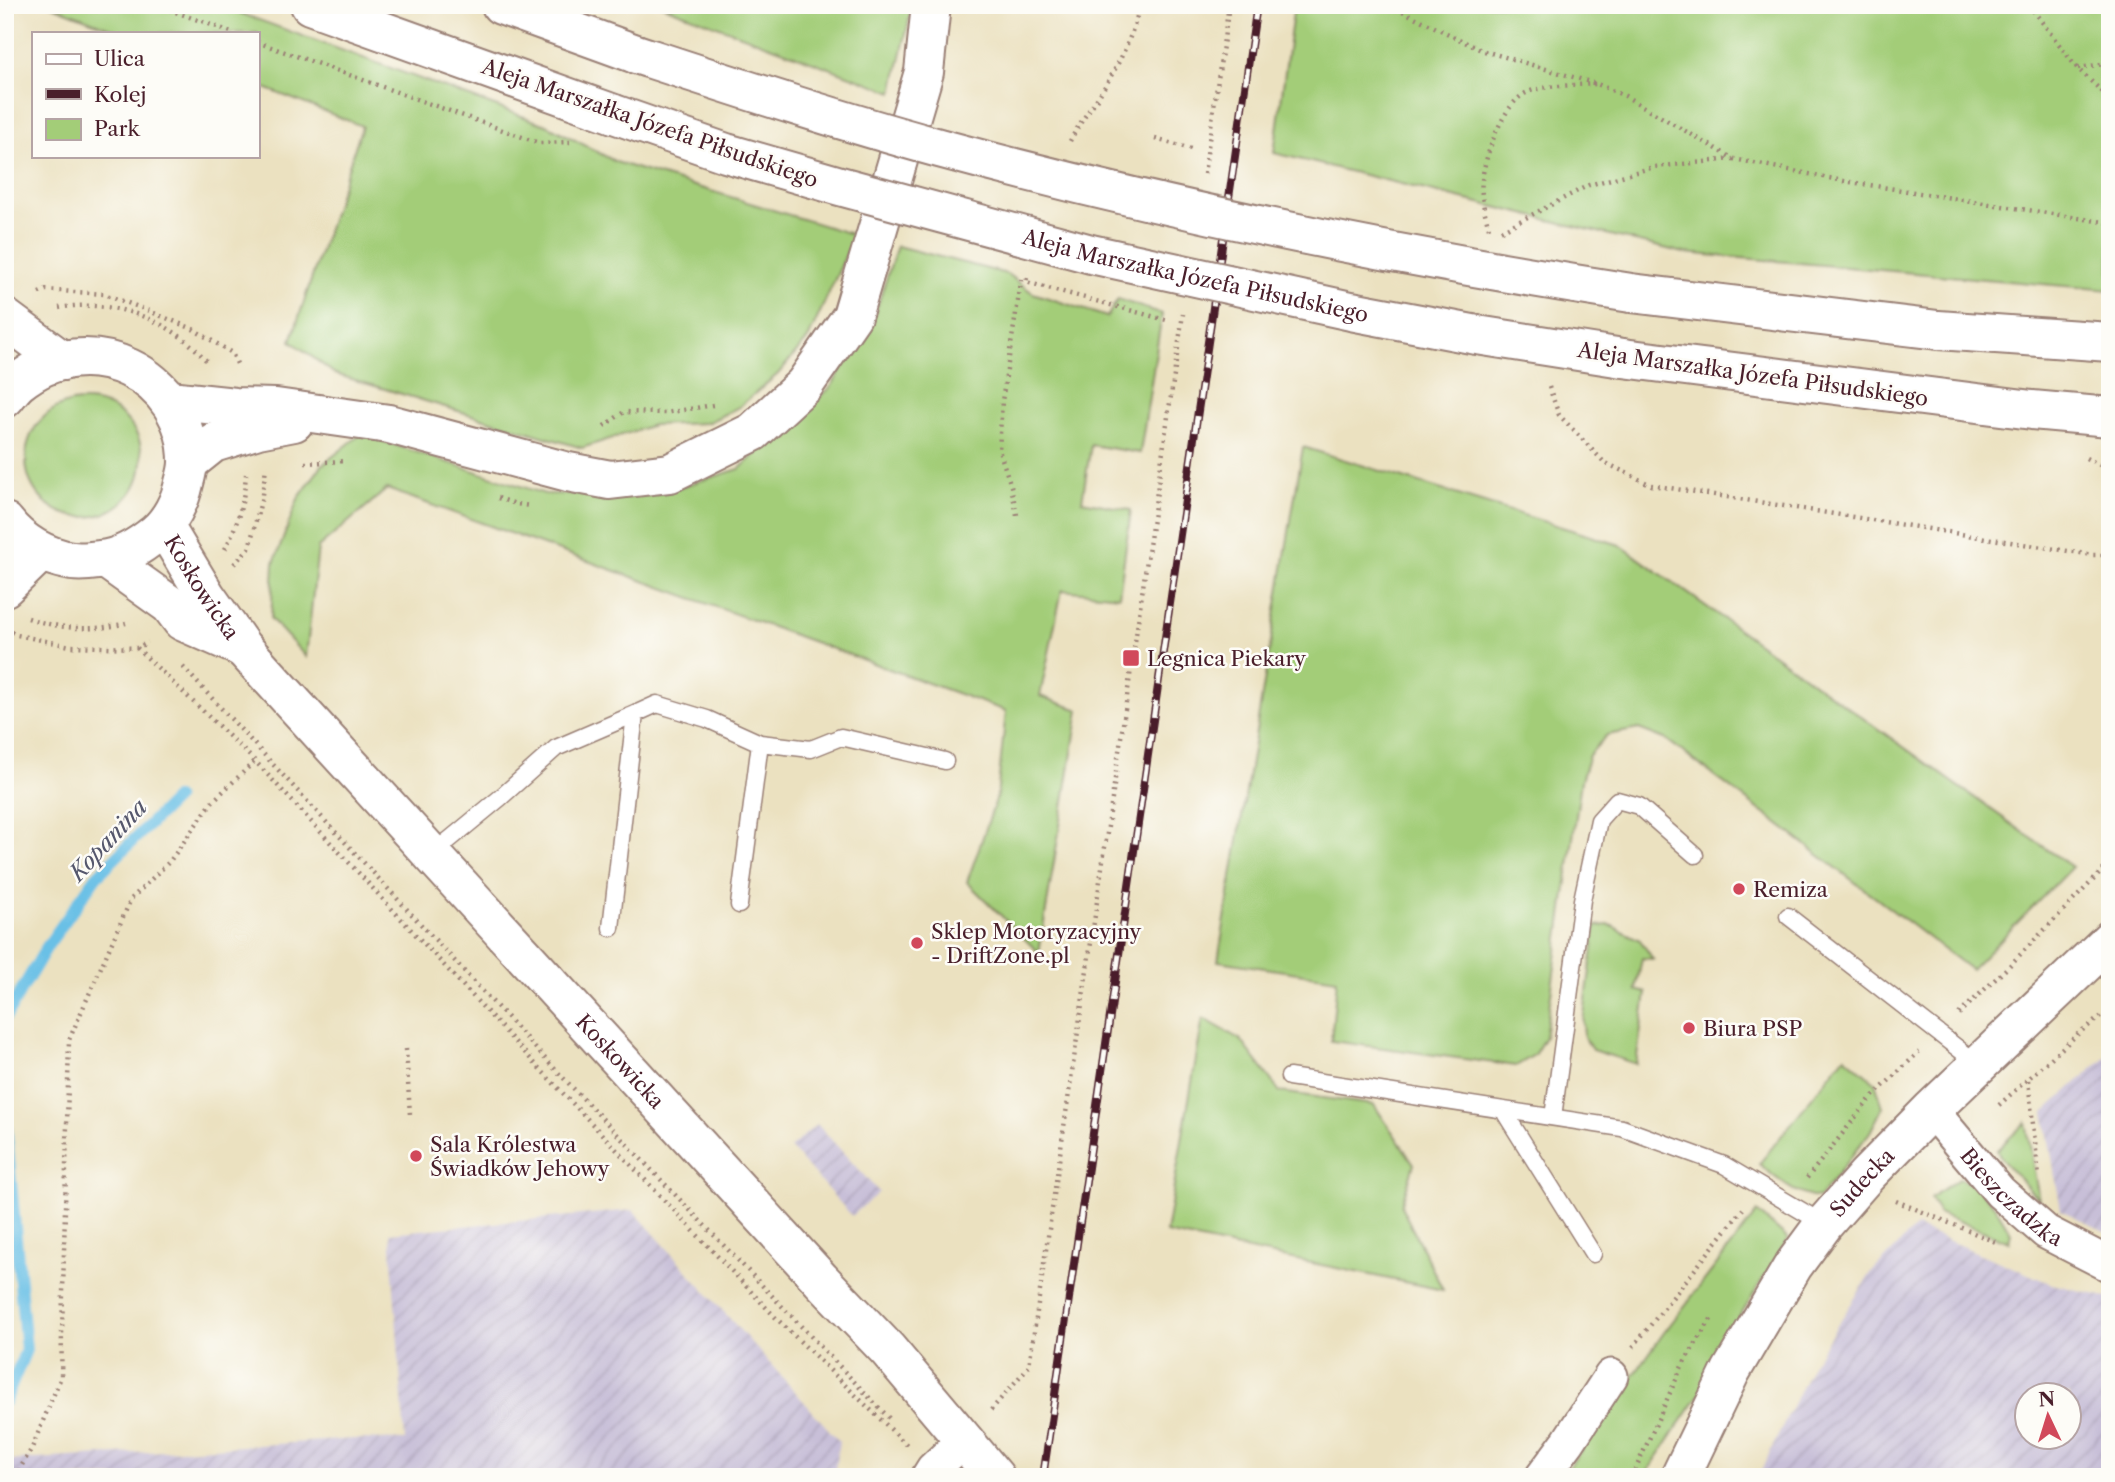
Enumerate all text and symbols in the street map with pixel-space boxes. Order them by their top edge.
legend [32,32,259,158]
text: Ulica [94,46,146,71]
street label: Aleja Marszałka Józefa Piłsudskiego [478,53,821,192]
text: Kolej [94,82,146,107]
text: Park [94,116,140,141]
street label: Aleja Marszałka Józefa Piłsudskiego [1019,223,1371,327]
street label: Aleja Marszałka Józefa Piłsudskiego [1575,337,1930,411]
street label: Koskowicka [160,530,245,645]
place label: Legnica Piekary [1147,646,1306,671]
marker: Legnica Piekary [1121,648,1141,668]
water label: Kopanina [62,793,153,888]
place label: Remiza [1753,877,1829,902]
marker: Remiza [1731,881,1747,897]
place label: Sklep Motoryzacyjny - DriftZone.pl [931,919,1142,968]
marker: Sklep Motoryzacyjny - DriftZone.pl [909,935,925,951]
street label: Koskowicka [571,1009,671,1114]
place label: Biura PSP [1703,1016,1803,1041]
marker: Biura PSP [1681,1020,1697,1036]
place label: Sala Królestwa Świadków Jehowy [430,1132,610,1181]
street label: Sudecka [1824,1142,1900,1222]
street label: Bieszczadzka [1956,1142,2068,1251]
marker: Sala Królestwa Świadków Jehowy [408,1148,424,1164]
north arrow [2014,1380,2084,1450]
text: N [2038,1387,2056,1412]

